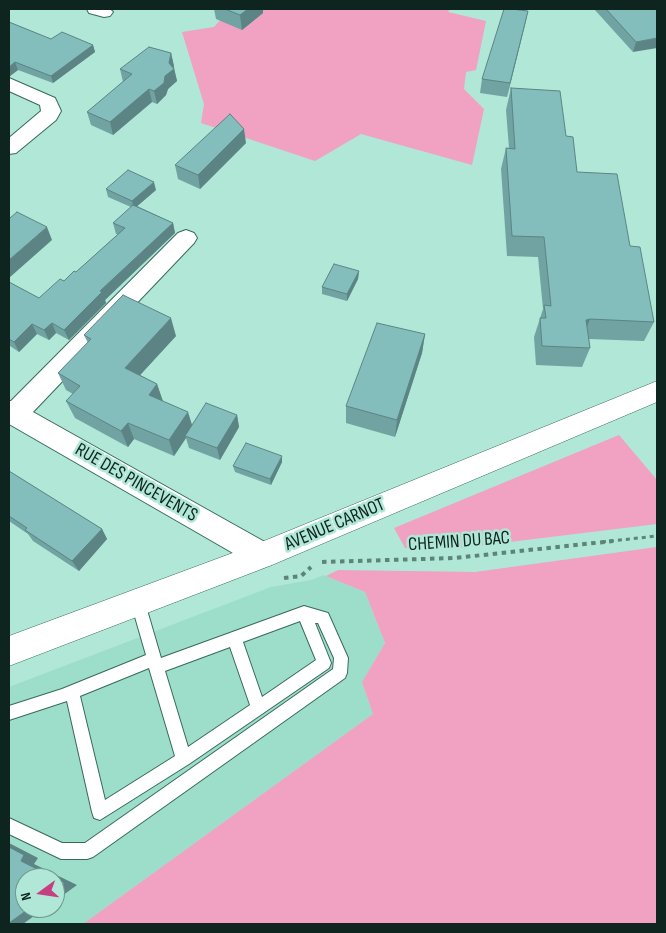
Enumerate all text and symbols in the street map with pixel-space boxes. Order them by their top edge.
street label: RUE DES PINCEVENTS [71,439,201,527]
street label: AVENUE CARNOT [282,494,388,556]
street label: CHEMIN DU BAC [407,527,511,557]
north arrow [15,868,65,918]
text: N [17,891,35,902]

